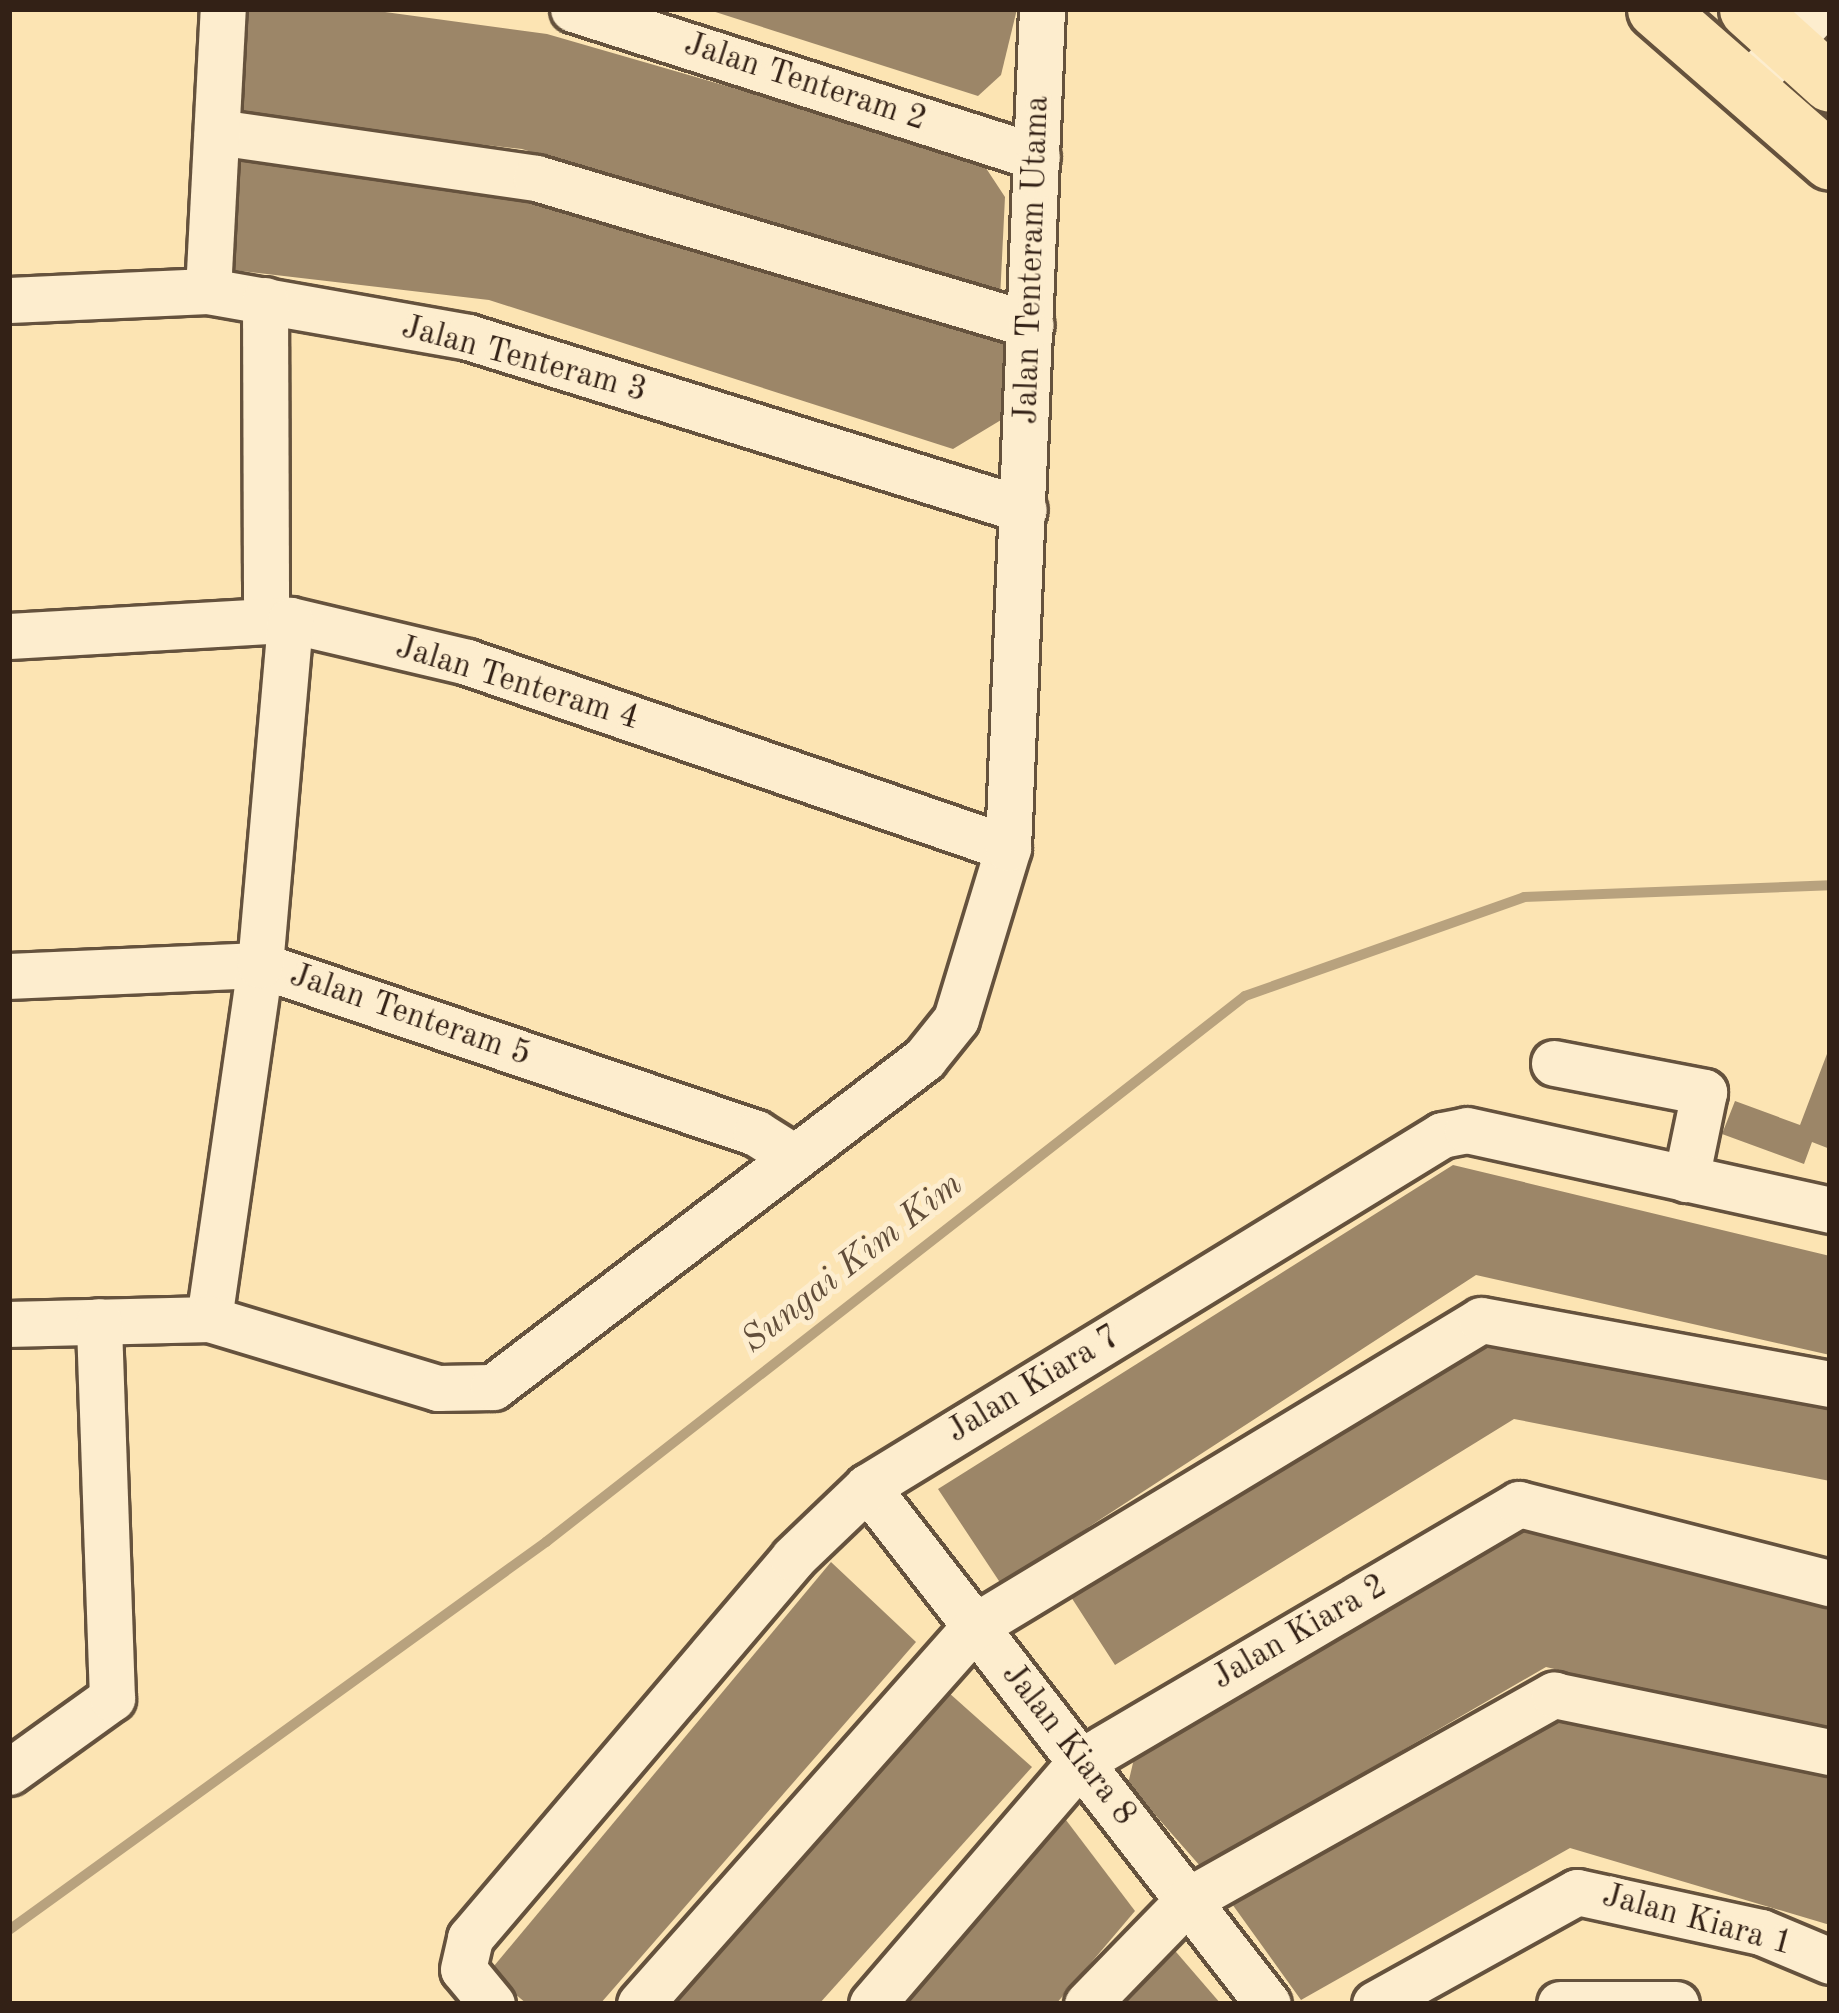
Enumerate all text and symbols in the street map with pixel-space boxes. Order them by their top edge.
street label: Jalan Tenteram 2 [679,25,931,141]
street label: Jalan Tenteram Utama [1007,95,1059,425]
street label: Jalan Tenteram 3 [397,308,651,412]
street label: Jalan Tenteram 4 [391,628,643,740]
street label: Jalan Tenteram 5 [284,956,536,1076]
water label: Sungai Kim Kim [734,1164,972,1364]
street label: Jalan Kiara 7 [940,1318,1128,1452]
street label: Jalan Kiara 2 [1206,1567,1394,1699]
street label: Jalan Kiara 8 [992,1656,1144,1834]
street label: Jalan Kiara 1 [1598,1877,1796,1965]

